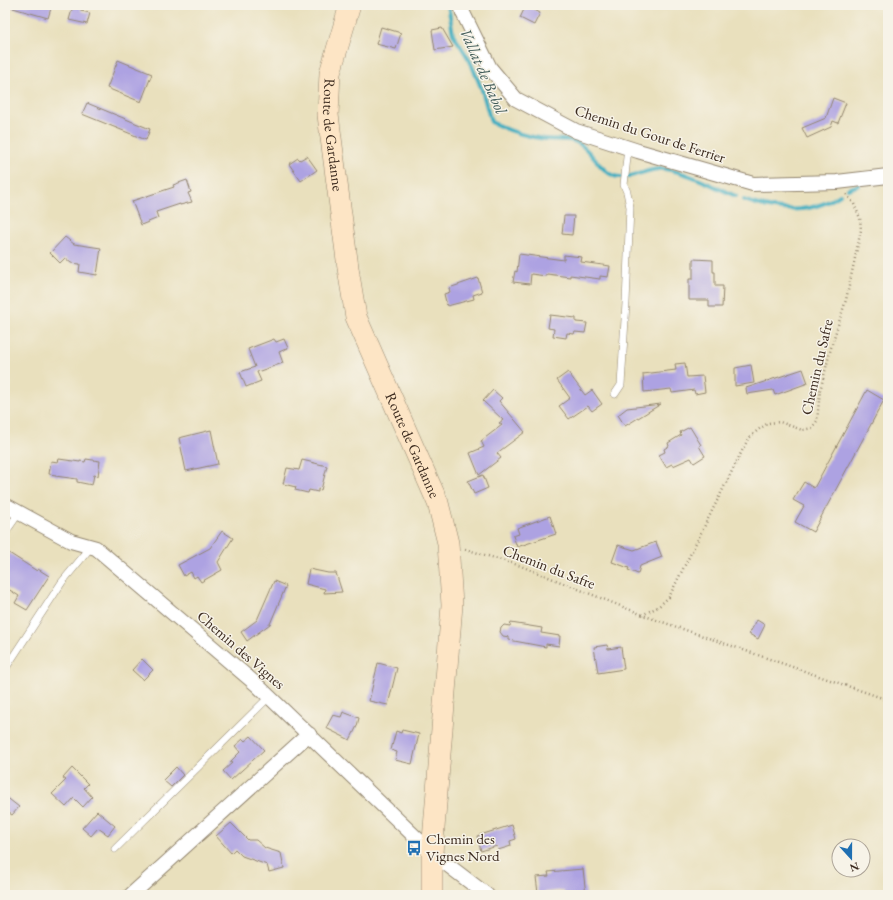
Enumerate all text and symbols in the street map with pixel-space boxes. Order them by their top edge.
water label: Vallat de Babol [455,25,512,118]
street label: Route de Gardanne [319,78,348,192]
street label: Chemin du Gour de Ferrier [572,100,728,167]
street label: Chemin du Safre [796,317,837,417]
street label: Route de Gardanne [381,389,445,501]
street label: Chemin du Safre [500,540,598,593]
street label: Chemin des Vignes [193,606,289,693]
place label: Chemin des Vignes Nord [426,829,500,865]
north arrow [831,838,871,878]
bus stop icon: Chemin des Vignes Nord [405,839,423,857]
text: N [848,859,861,876]

